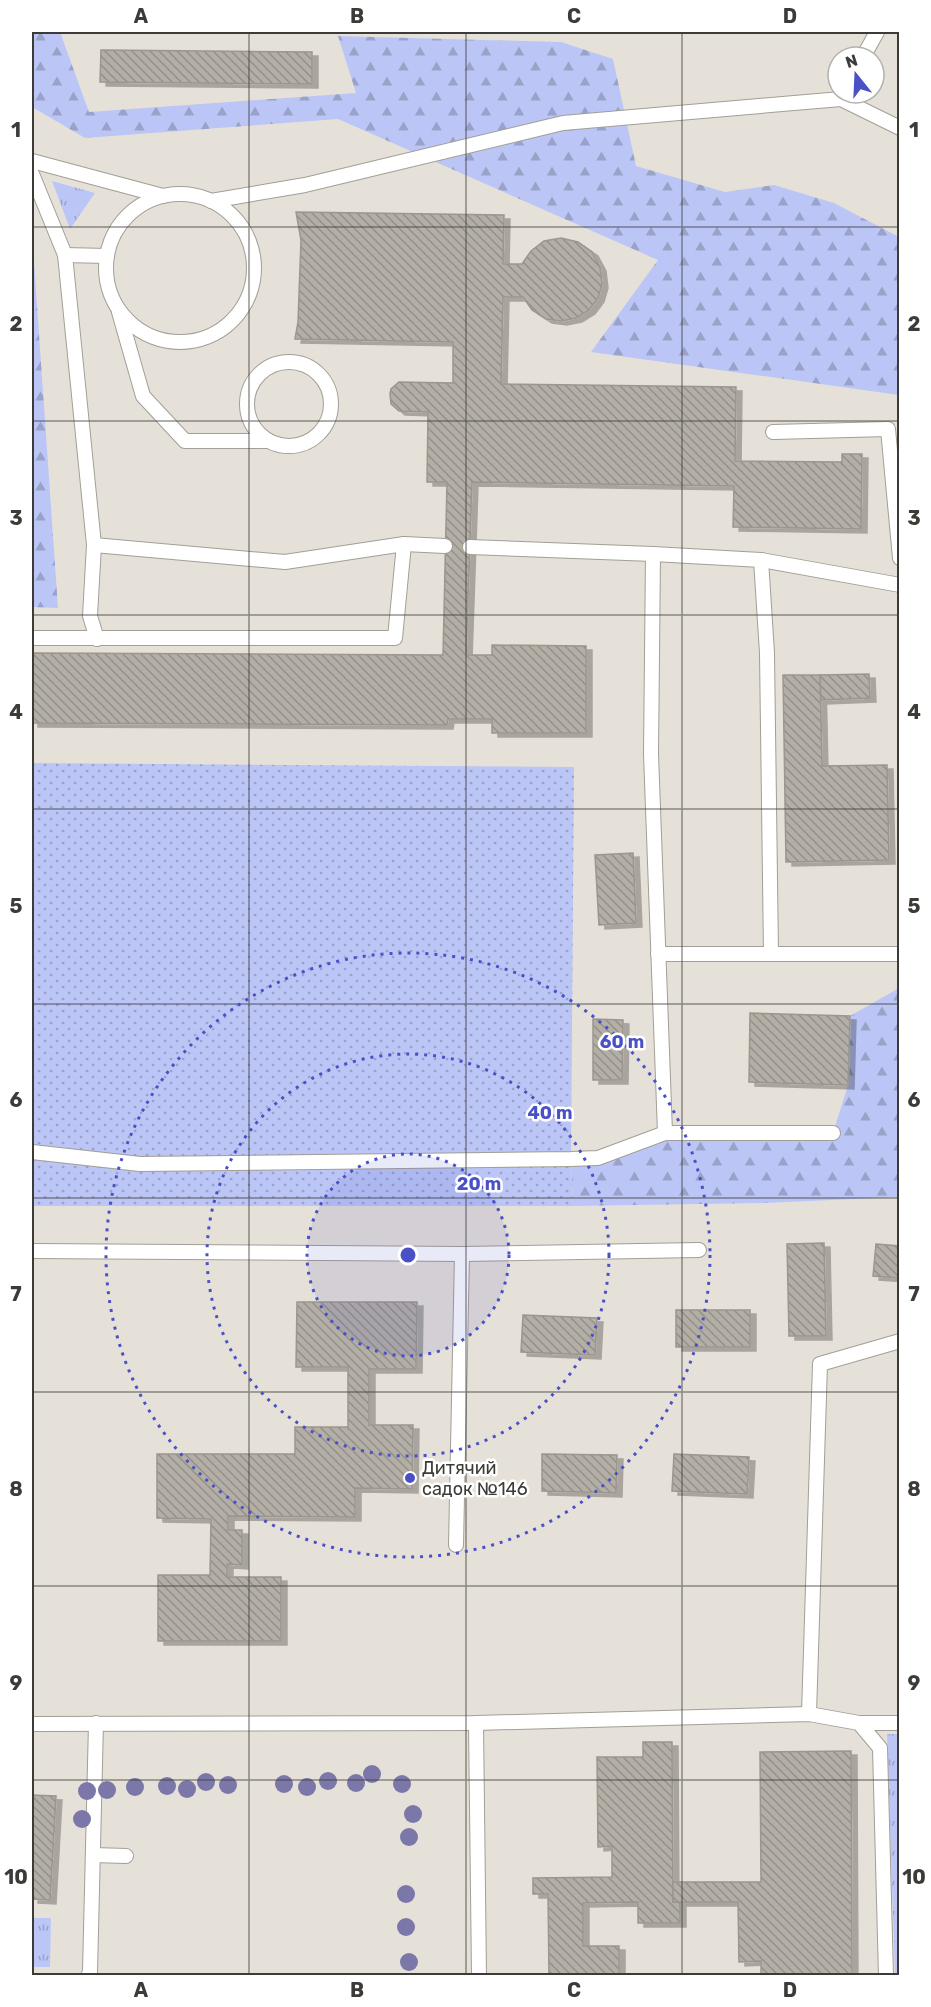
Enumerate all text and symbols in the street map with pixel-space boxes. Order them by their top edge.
text: A [134,4,149,28]
text: B [350,4,364,28]
text: C [567,4,581,28]
text: D [783,4,797,28]
north arrow [826,45,886,105]
text: N [843,50,860,72]
text: 1 [11,118,21,142]
text: 1 [909,118,919,142]
text: 2 [10,312,23,336]
text: 2 [908,312,921,336]
text: 3 [9,506,23,530]
text: 3 [907,506,921,530]
text: 4 [9,700,23,724]
text: 4 [907,700,921,724]
text: 5 [10,894,23,918]
text: 5 [908,894,921,918]
text: 60 m [600,1031,644,1053]
text: 6 [9,1088,23,1112]
text: 6 [907,1088,921,1112]
text: 40 m [528,1102,572,1124]
text: 20 m [457,1173,501,1195]
centre of rings [398,1245,418,1265]
text: 7 [10,1282,22,1306]
text: 7 [908,1282,920,1306]
place label: Дитячий садок №146 [422,1457,528,1500]
marker: Дитячий садок №146 [403,1471,417,1485]
text: 8 [9,1477,23,1501]
text: 8 [907,1477,921,1501]
text: 9 [10,1671,23,1695]
text: 9 [908,1671,921,1695]
text: 10 [4,1865,28,1889]
text: 10 [902,1865,926,1889]
text: A [134,1978,149,2002]
text: B [350,1978,364,2002]
text: C [567,1978,581,2002]
text: D [783,1978,797,2002]

